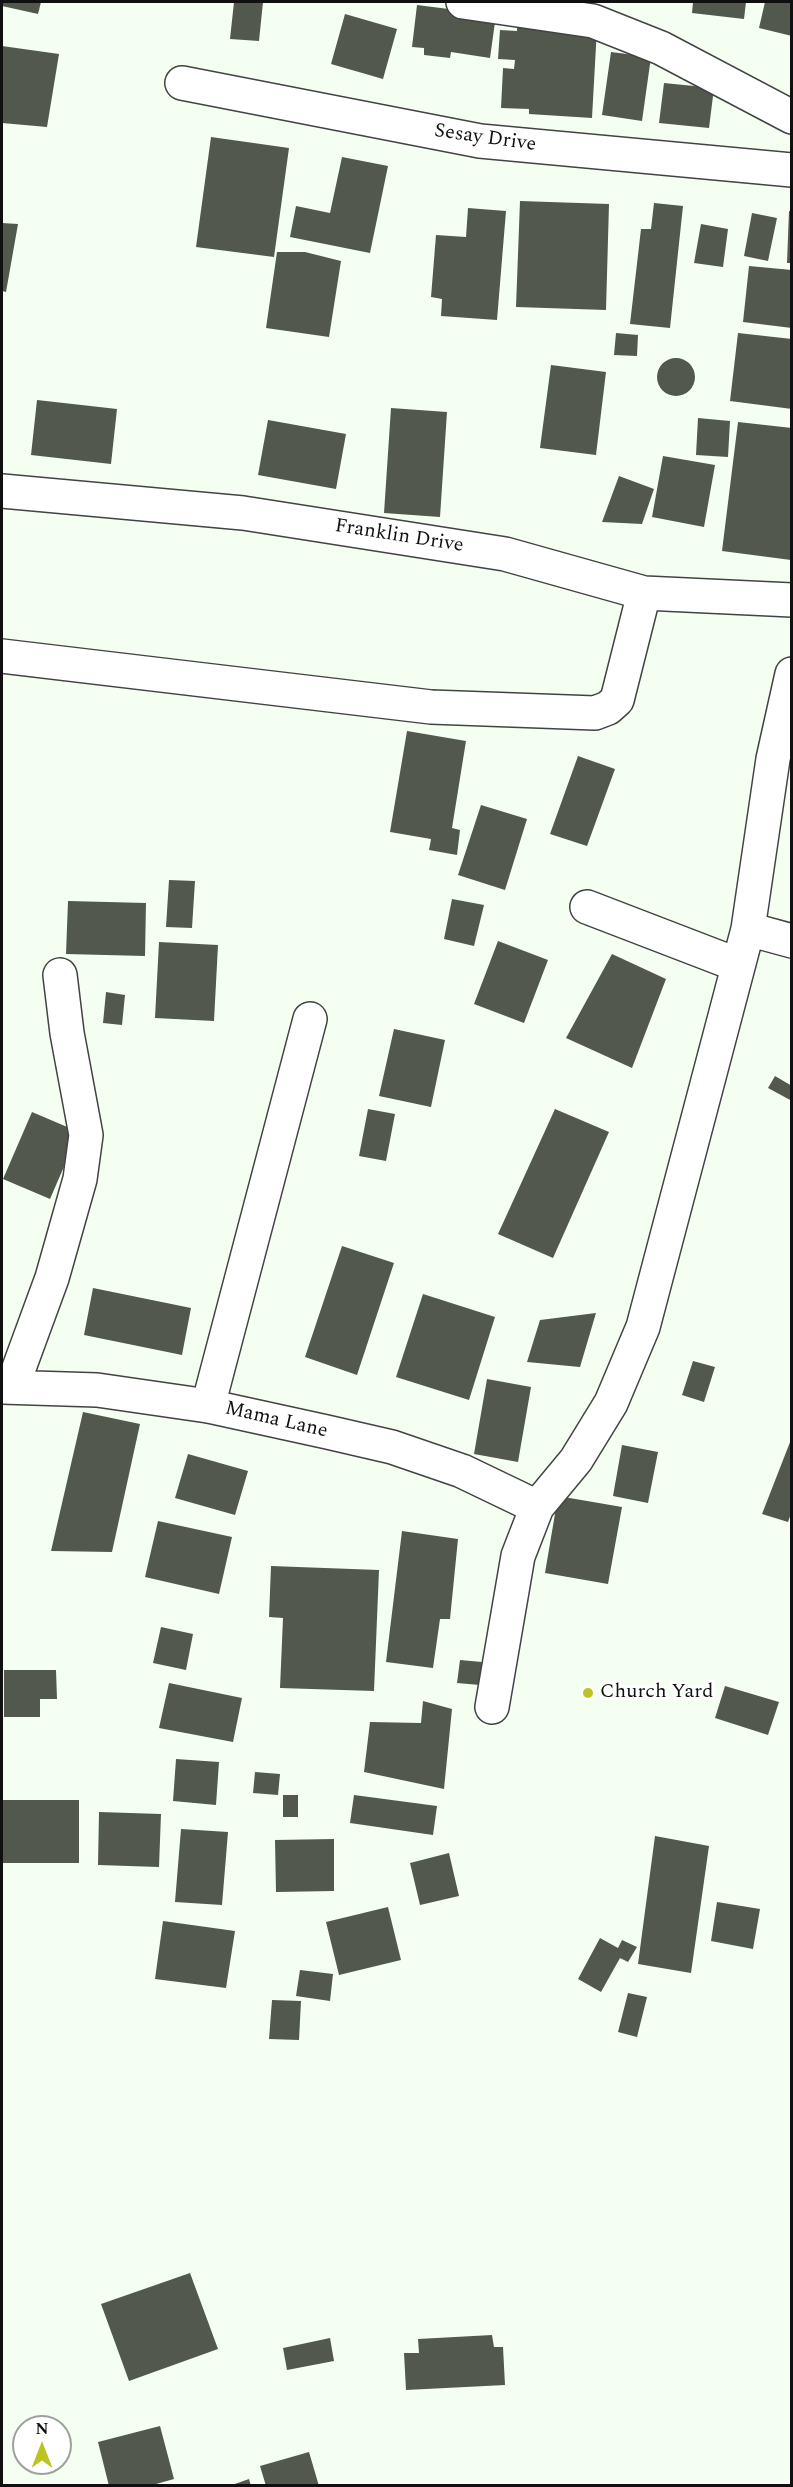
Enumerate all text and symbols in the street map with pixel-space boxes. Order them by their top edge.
street label: Sesay Drive [433,120,537,158]
street label: Franklin Drive [333,515,465,559]
street label: Mama Lane [222,1398,330,1444]
place label: Church Yard [600,1681,713,1705]
marker: Church Yard [581,1686,595,1700]
north arrow [12,2415,72,2475]
text: N [35,2417,49,2441]

